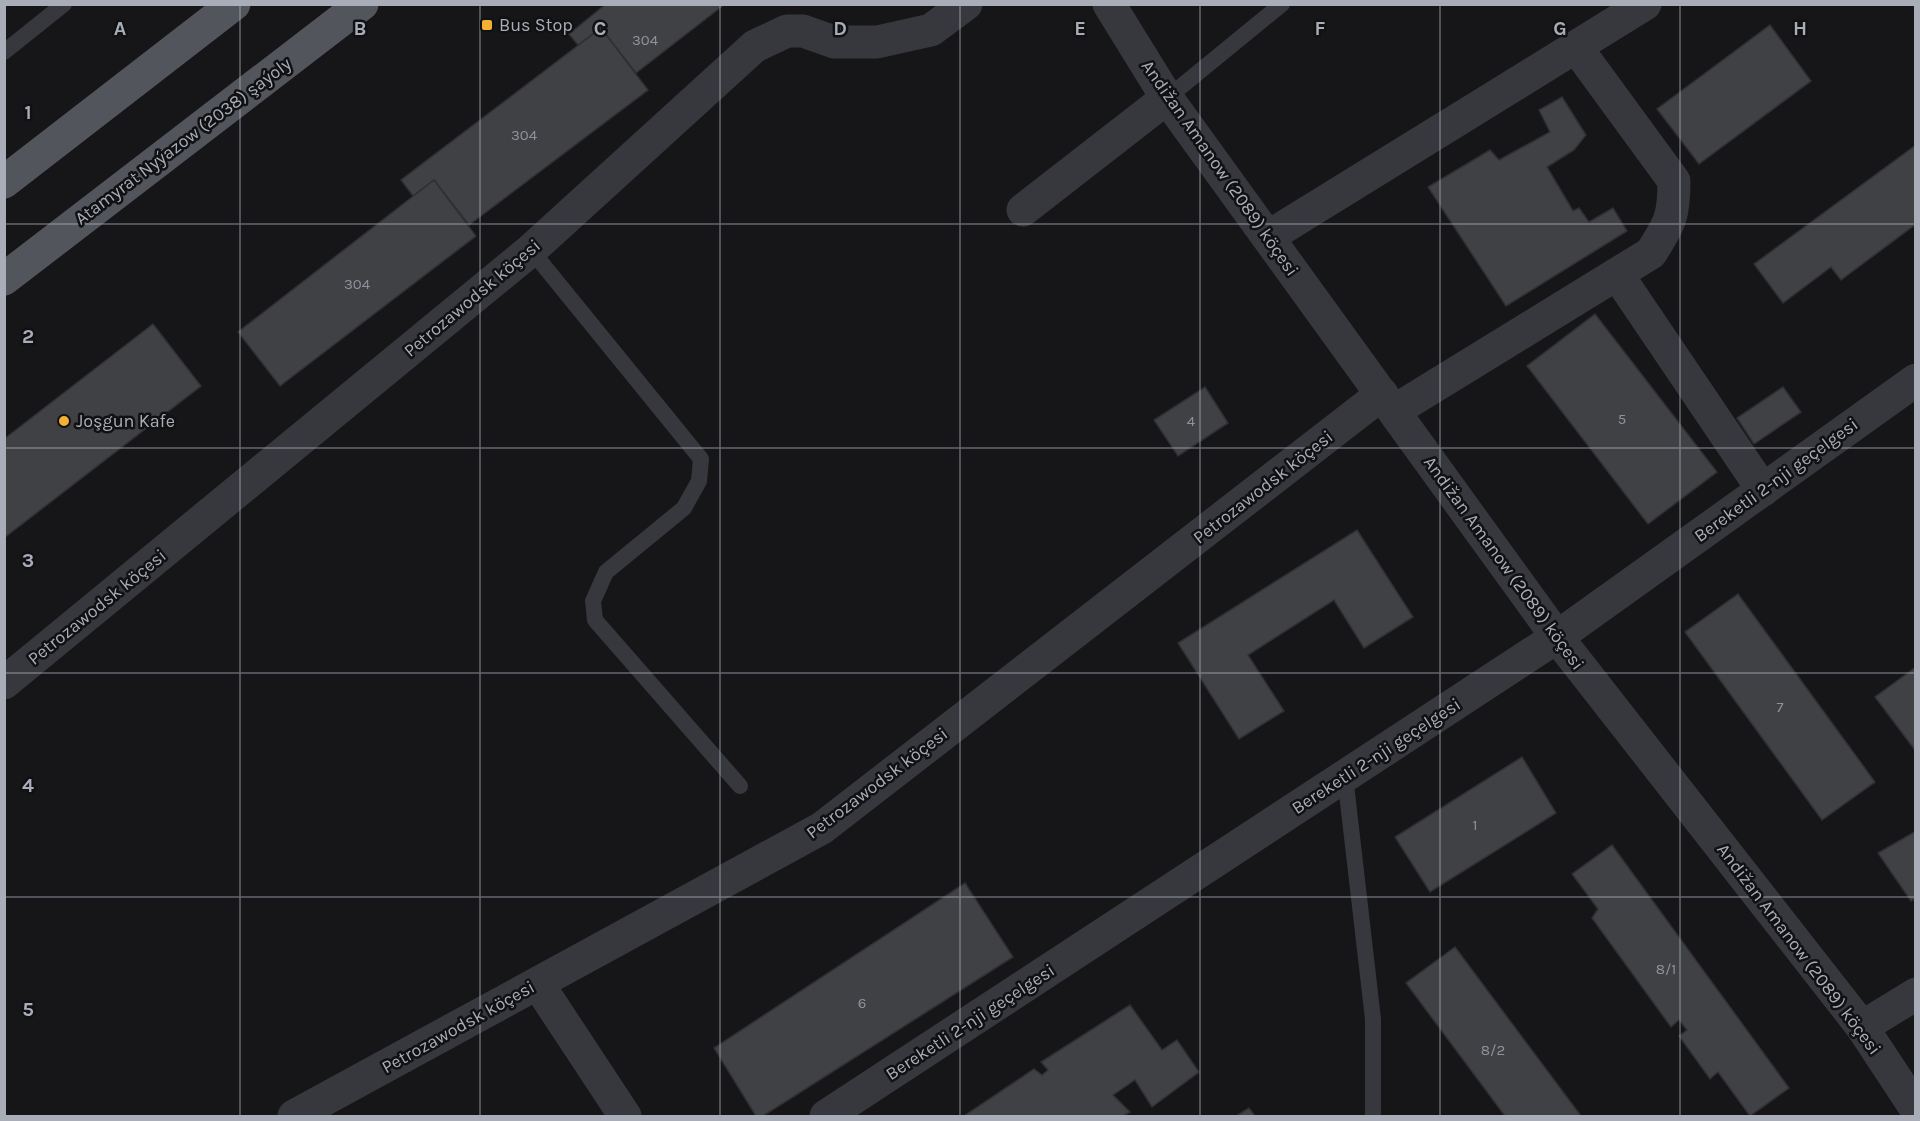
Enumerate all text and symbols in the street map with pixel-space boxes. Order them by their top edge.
place label: Bus Stop [499,14,573,36]
text: A [114,17,127,40]
text: B [354,17,366,40]
text: C [594,17,606,40]
text: D [833,17,847,40]
text: E [1074,17,1086,40]
text: F [1315,17,1326,40]
text: G [1553,17,1567,40]
text: H [1793,17,1807,40]
marker: Bus Stop [480,18,494,32]
house number: 304 [632,31,659,49]
street label: Atamyrat Nyýazow (2038) şaýoly [70,52,296,230]
street label: Andižan Amanow (2089) köçesi [1137,56,1303,280]
text: 1 [24,101,32,124]
house number: 304 [511,126,538,144]
street label: Petrozawodsk köçesi [399,234,545,362]
house number: 304 [344,275,371,293]
text: 2 [22,325,34,348]
place label: Joşgun Kafe [76,410,175,432]
house number: 5 [1618,410,1626,428]
house number: 4 [1187,412,1196,430]
street label: Bereketli 2-nji geçelgesi [1690,413,1862,547]
marker: Joşgun Kafe [57,414,71,428]
street label: Petrozawodsk köçesi [1189,426,1337,548]
street label: Andižan Amanow (2089) köçesi [1419,452,1589,674]
street label: Petrozawodsk köçesi [23,544,171,670]
text: 3 [22,549,34,572]
street label: Bereketli 2-nji geçelgesi [1287,693,1465,819]
house number: 7 [1776,698,1784,716]
street label: Petrozawodsk köçesi [802,723,952,843]
text: 4 [22,774,34,797]
house number: 1 [1473,816,1477,834]
street label: Andižan Amanow (2089) köçesi [1712,839,1886,1059]
street label: Bereketli 2-nji geçelgesi [881,959,1059,1085]
house number: 8/1 [1656,960,1676,978]
street label: Petrozawodsk köçesi [378,976,538,1078]
house number: 6 [858,994,866,1012]
text: 5 [22,998,34,1021]
house number: 8/2 [1481,1041,1505,1059]

